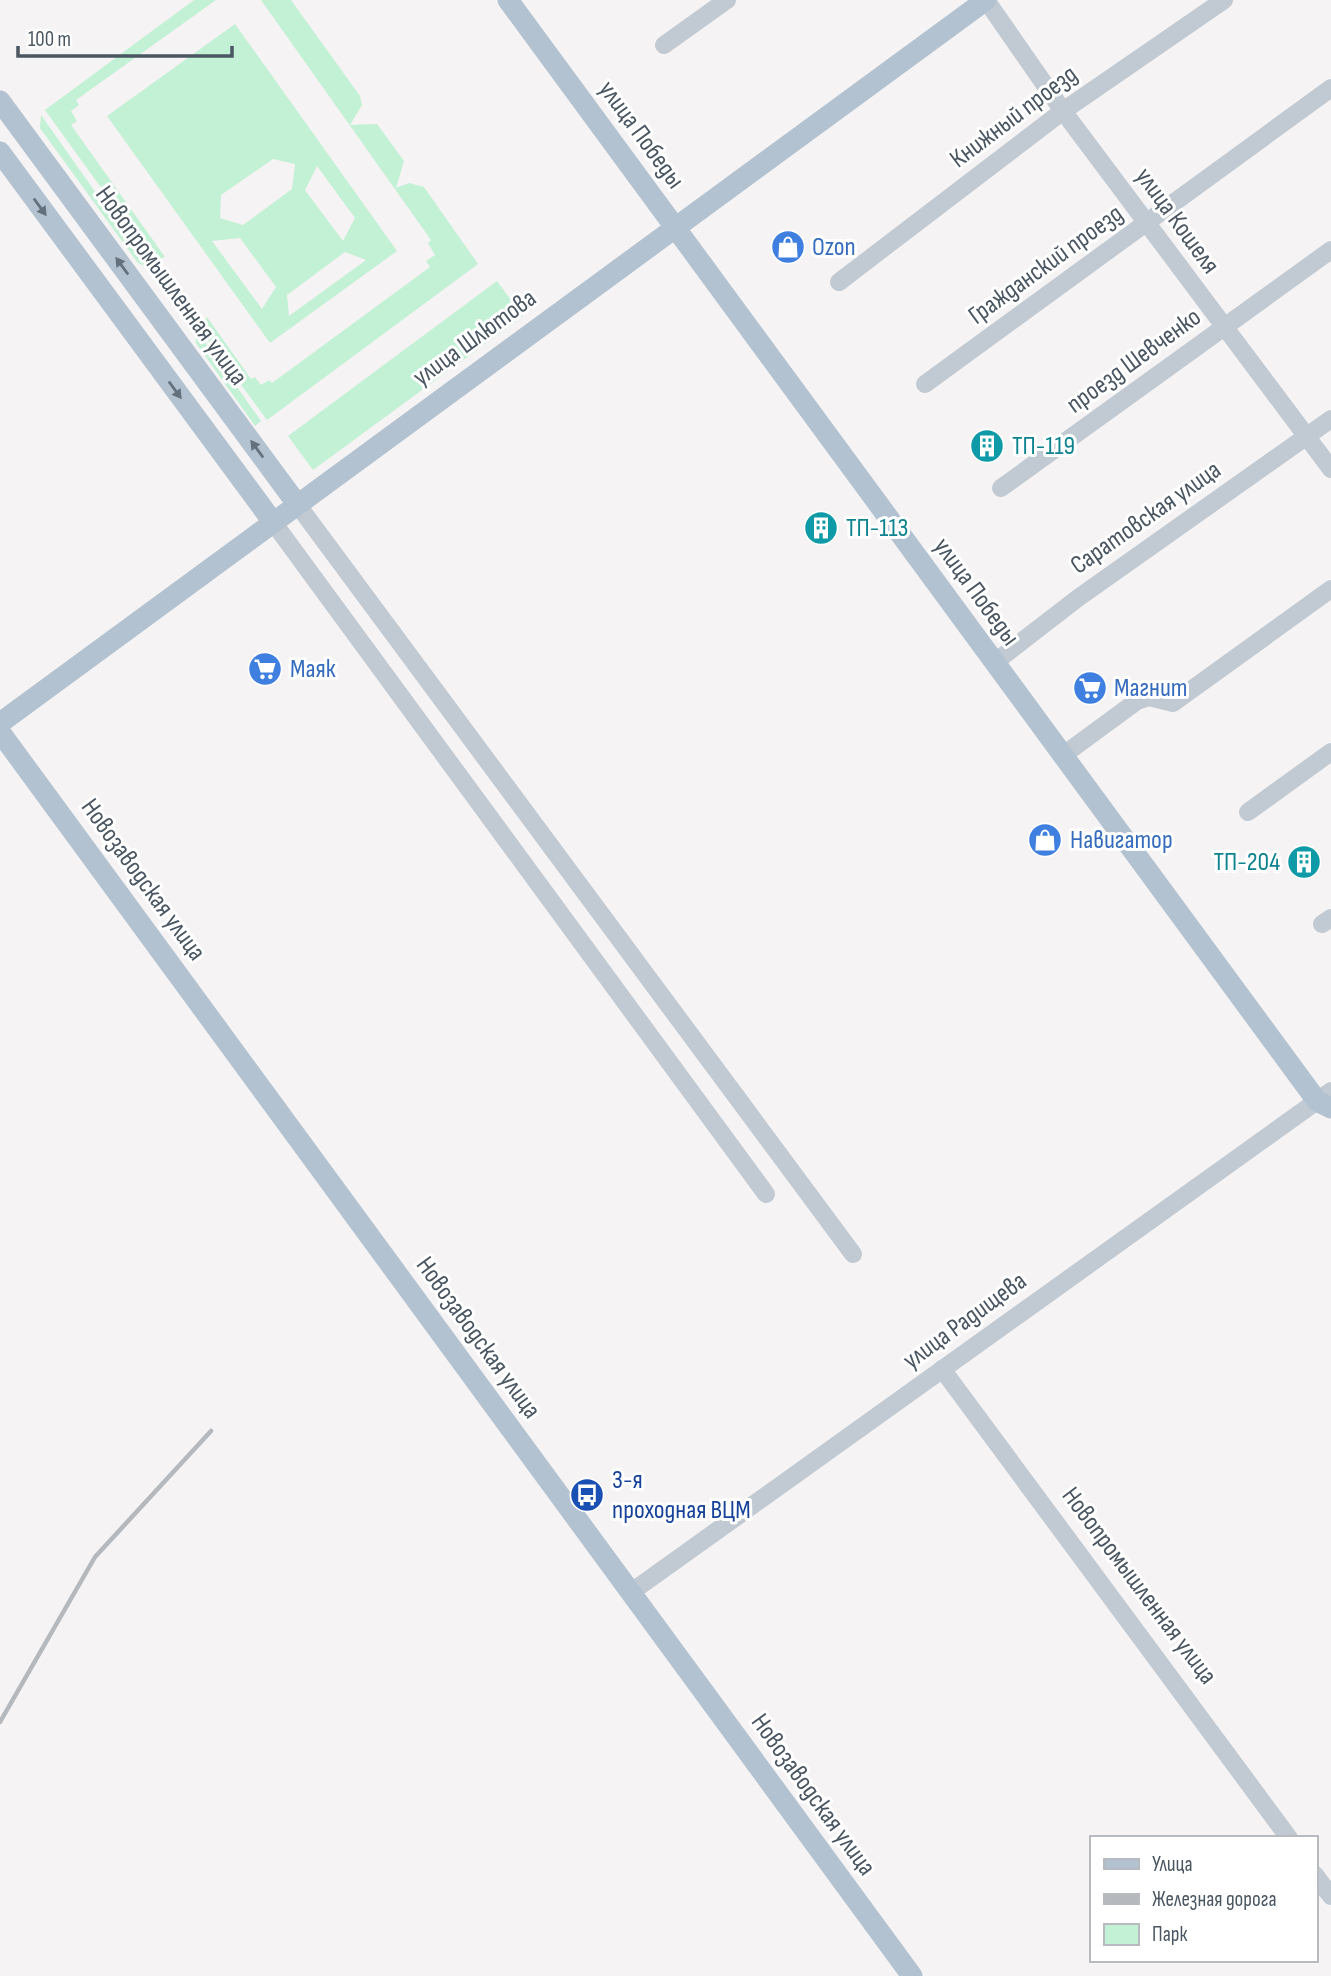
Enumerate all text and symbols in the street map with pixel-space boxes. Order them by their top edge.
scale bar [18,14,231,58]
text: 100 m [28,27,71,52]
street label: Книжный проезд [944,59,1084,175]
street label: улица Победы [592,75,690,195]
street label: улица Кошеля [1128,162,1226,280]
street label: Новопромышленная улица [88,180,254,392]
one-way arrow [33,198,47,216]
street label: Гражданский проезд [963,199,1129,331]
shop icon: Ozon [769,228,807,266]
place label: Ozon [812,232,856,263]
one-way arrow [115,257,129,275]
street label: улица Шлютова [407,283,543,393]
street label: проезд Шевченко [1061,302,1207,420]
one-way arrow [168,381,182,399]
building icon: ТП-119 [968,427,1006,465]
place label: ТП-119 [1012,431,1075,462]
one-way arrow [250,440,264,458]
street label: Саратовская улица [1065,455,1227,581]
building icon: ТП-113 [802,509,840,547]
place label: ТП-113 [846,513,908,544]
street label: улица Победы [927,532,1025,652]
supermarket icon: Маяк [246,650,284,688]
place label: Маяк [290,654,336,685]
supermarket icon: Магнит [1071,669,1109,707]
place label: Магнит [1114,673,1187,704]
street label: Новозаводская улица [74,793,212,967]
shop icon: Навигатор [1026,821,1064,859]
place label: Навигатор [1070,825,1173,856]
building icon: ТП-204 [1285,843,1323,881]
place label: ТП-204 [1214,847,1280,878]
street label: Новозаводская улица [409,1251,547,1425]
street label: улица Радищева [897,1266,1033,1376]
place label: 3-я проходная ВЦМ [612,1465,751,1526]
bus stop icon: 3-я проходная ВЦМ [568,1476,606,1514]
street label: Новопромышленная улица [1055,1481,1223,1691]
street label: Новозаводская улица [744,1708,882,1882]
legend [1090,1836,1317,1962]
text: Улица [1152,1852,1193,1877]
text: Железная дорога [1152,1887,1277,1912]
text: Парк [1152,1922,1187,1947]

